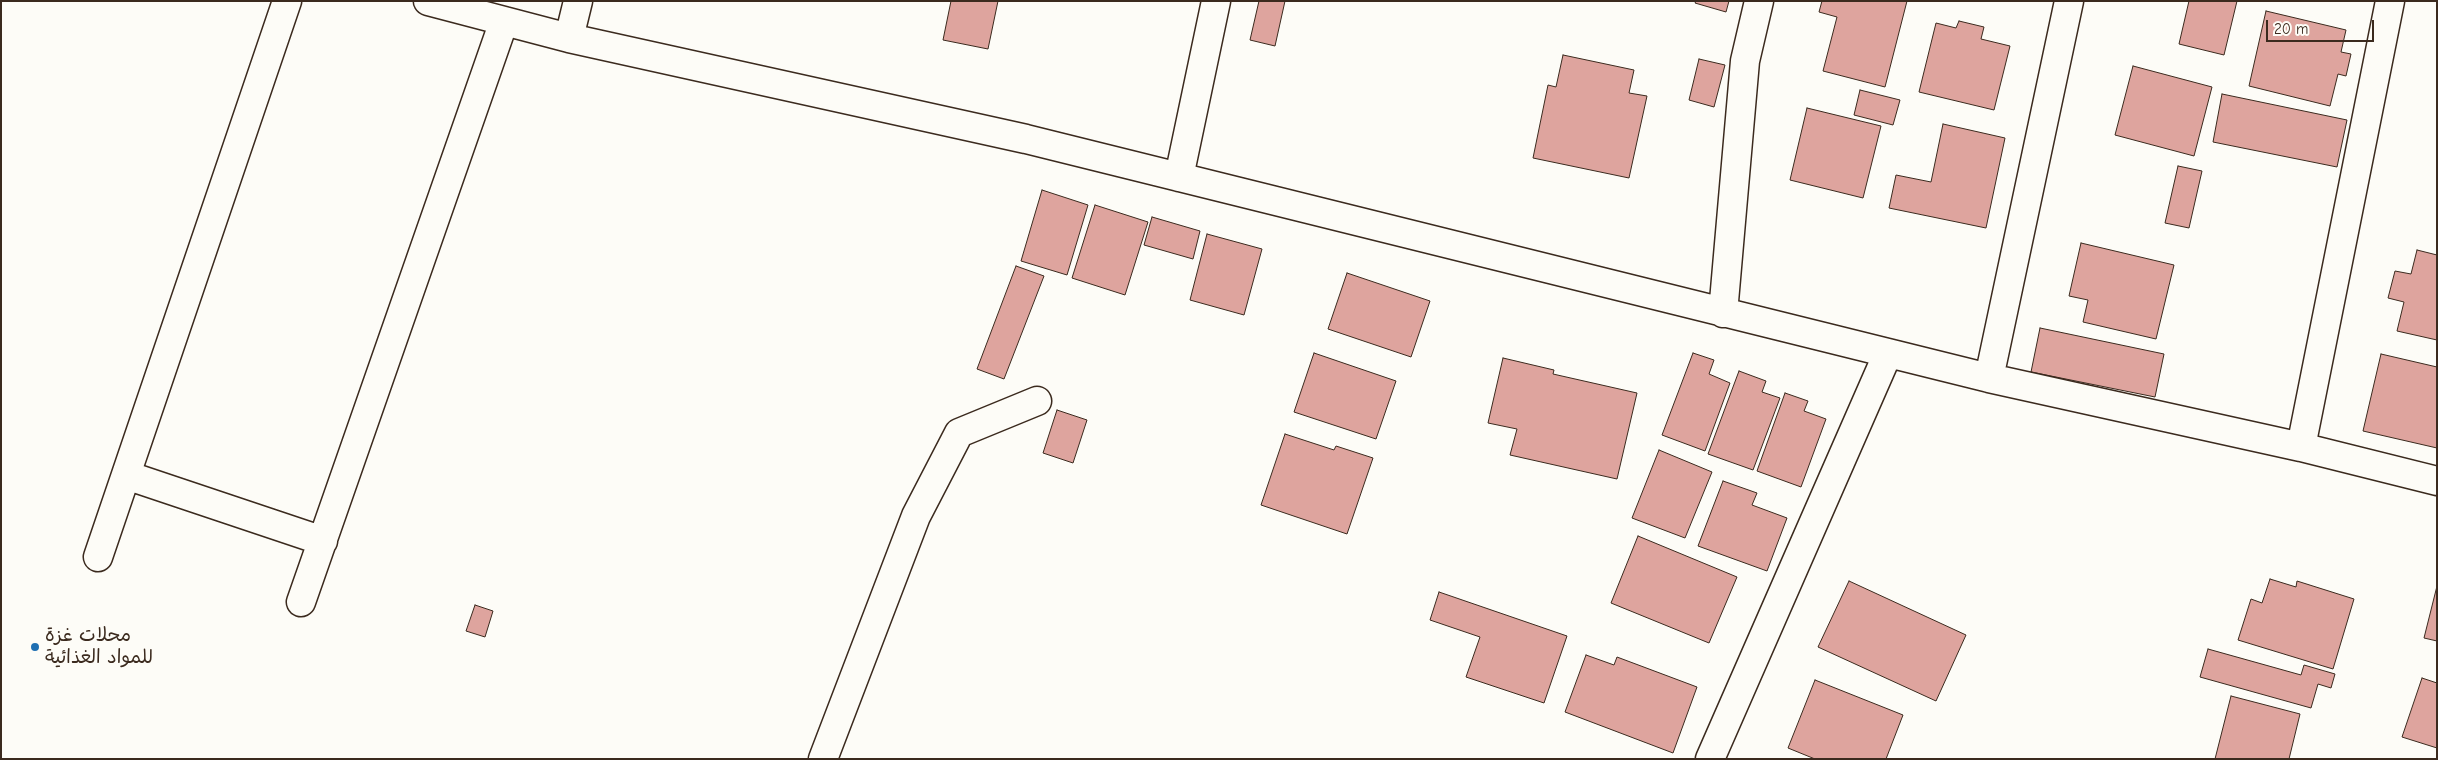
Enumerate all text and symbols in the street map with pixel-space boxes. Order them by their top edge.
scale bar [2268,10,2376,42]
text: 20 m [2274,20,2308,38]
place label: محلات غزة للمواد الغذائية [45,625,153,669]
marker: محلات غزة للمواد الغذائية [29,641,41,653]

